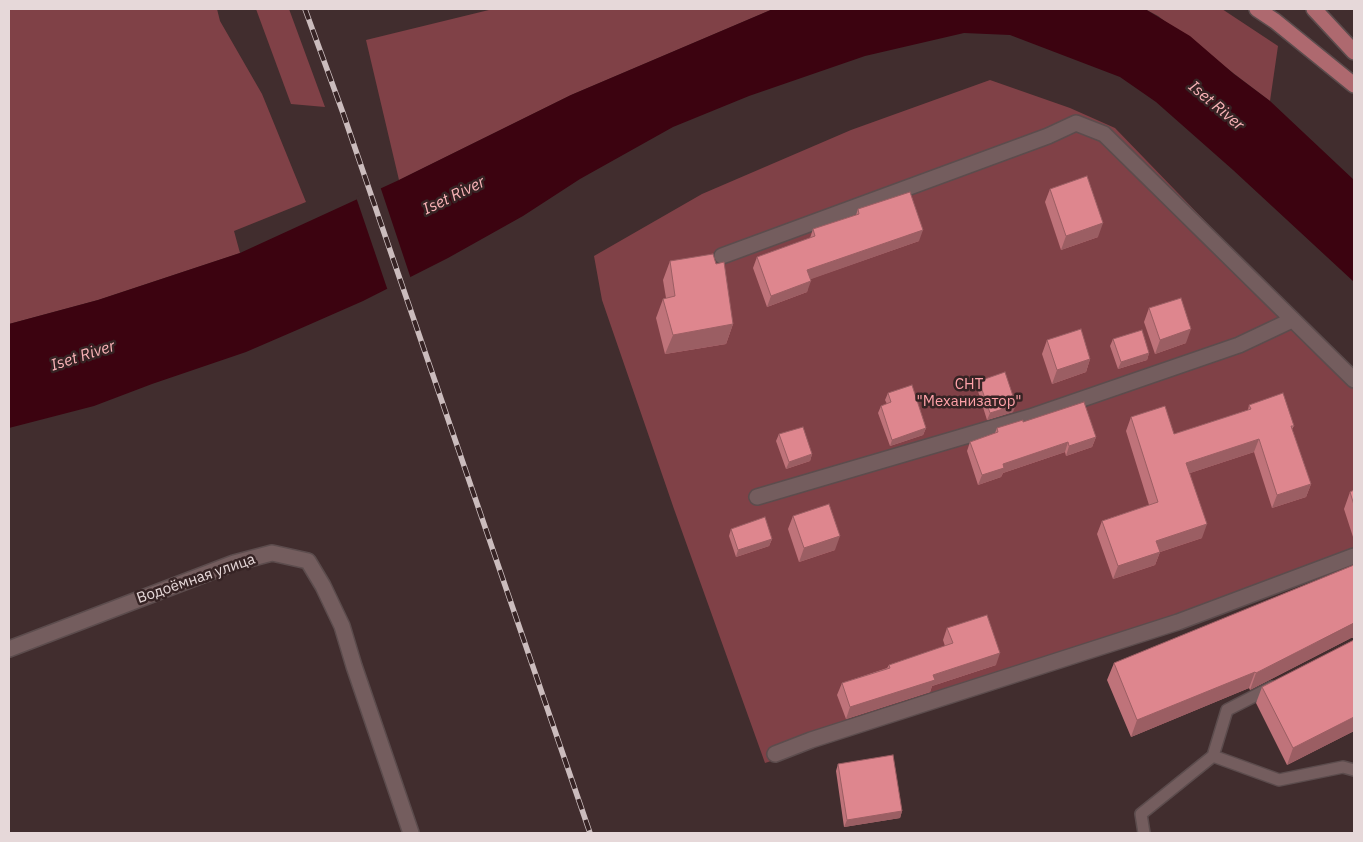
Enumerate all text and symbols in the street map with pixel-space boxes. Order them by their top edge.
water label: Iset River [1184,77,1248,135]
water label: Iset River [420,173,488,219]
water label: Iset River [48,337,118,375]
park label: СНТ "Механизатор" [917,376,1021,411]
street label: Водоёмная улица [134,550,258,608]

